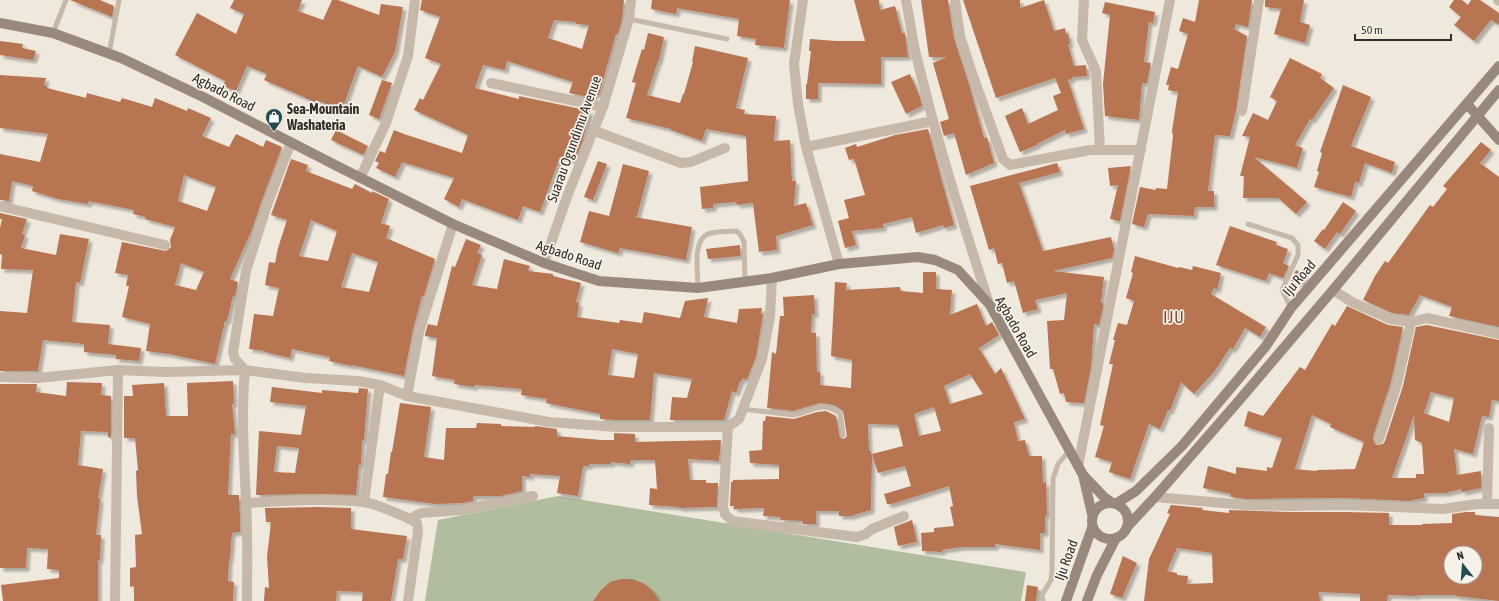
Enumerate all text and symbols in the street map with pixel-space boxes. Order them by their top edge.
scale bar [1355,16,1451,42]
text: 50 m [1361,23,1383,37]
street label: Agbado Road [190,69,258,115]
street label: Suarau Ogundimu Avenue [544,74,604,204]
place label: Sea-Mountain Washateria [286,101,360,133]
shop icon: Sea-Mountain Washateria [264,107,284,132]
street label: Agbado Road [534,237,604,273]
street label: Iju Road [1279,257,1319,299]
street label: Agbado Road [992,294,1040,360]
district label: IJU [1163,308,1185,326]
street label: Iju Road [1051,537,1081,583]
north arrow [1443,545,1483,585]
text: N [1455,549,1465,562]

